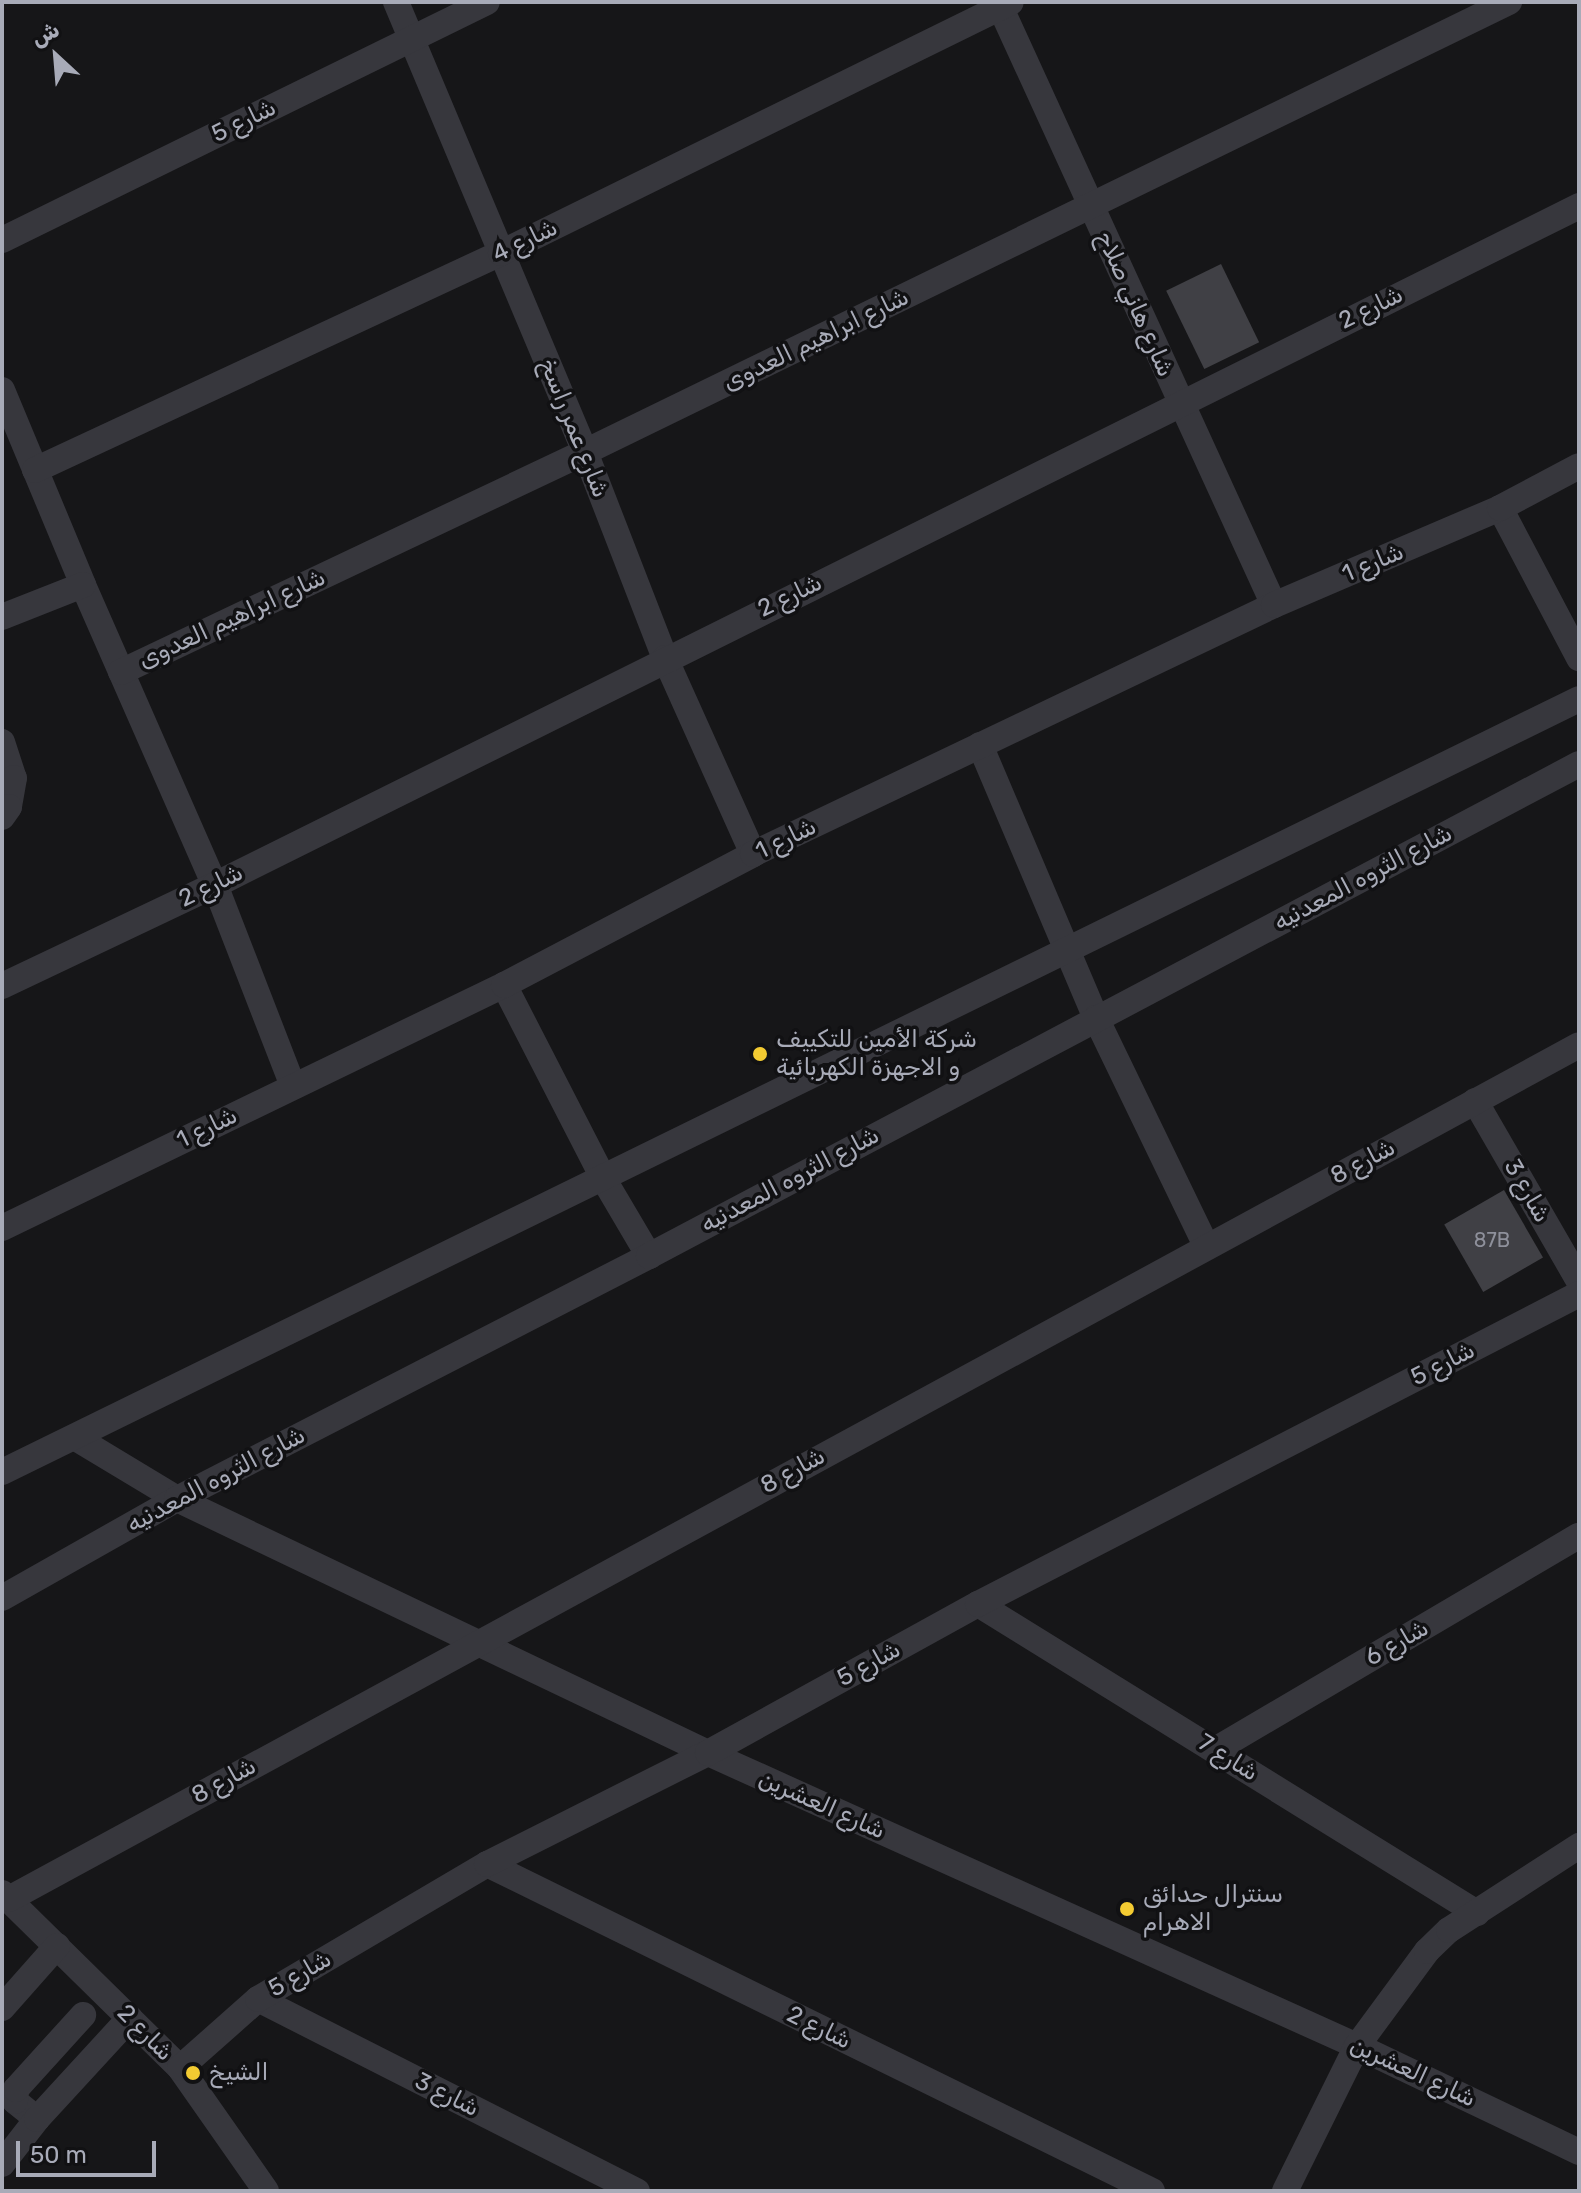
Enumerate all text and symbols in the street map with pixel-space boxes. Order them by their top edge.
north arrow [16,16,96,96]
text: ش [27,16,64,52]
street label: شارع 5 [207,93,281,149]
street label: شارع 4 [488,213,562,269]
street label: شارع هاني صلاح [1090,227,1180,381]
street label: شارع 2 [1334,280,1408,336]
street label: شارع ابراهيم العدوى [718,283,914,397]
street label: شارع عمر راسخ [533,354,615,502]
street label: شارع 1 [1338,537,1408,589]
street label: شارع ابراهيم العدوى [134,563,330,675]
street label: شارع 2 [753,568,827,624]
street label: شارع 1 [751,812,821,866]
street label: شارع الثروه المعدنيه [1269,819,1457,937]
street label: شارع 2 [174,858,248,914]
place label: شركة الأمين للتكييف و الاجهزة الكهربائية [776,1026,977,1082]
marker: شركة الأمين للتكييف و الاجهزة الكهربائية [751,1045,769,1063]
street label: شارع 1 [172,1101,242,1155]
street label: شارع الثروه المعدنيه [696,1121,884,1239]
street label: شارع 8 [1326,1133,1400,1191]
street label: شارع 3 [1497,1154,1557,1228]
house number: 87B [1474,1228,1510,1252]
street label: شارع 5 [1406,1336,1480,1392]
street label: شارع الثروه المعدنيه [122,1421,310,1539]
street label: شارع 8 [756,1442,830,1500]
street label: شارع 6 [1360,1613,1434,1673]
street label: شارع 5 [832,1635,906,1693]
street label: شارع 7 [1192,1728,1264,1788]
street label: شارع 8 [187,1752,261,1810]
street label: شارع العشرين [754,1764,890,1846]
place label: سنترال حدائق الاهرام [1143,1881,1283,1937]
marker: سنترال حدائق الاهرام [1118,1900,1136,1918]
street label: شارع 5 [263,1945,337,2003]
street label: شارع 2 [111,1999,179,2067]
street label: شارع 2 [782,2000,856,2056]
street label: شارع العشرين [1346,2030,1480,2114]
place label: الشيخ [209,2059,268,2087]
marker: الشيخ [184,2064,202,2082]
street label: شارع 3 [410,2067,484,2123]
scale bar [20,2125,160,2175]
text: 50 m [30,2141,87,2169]

